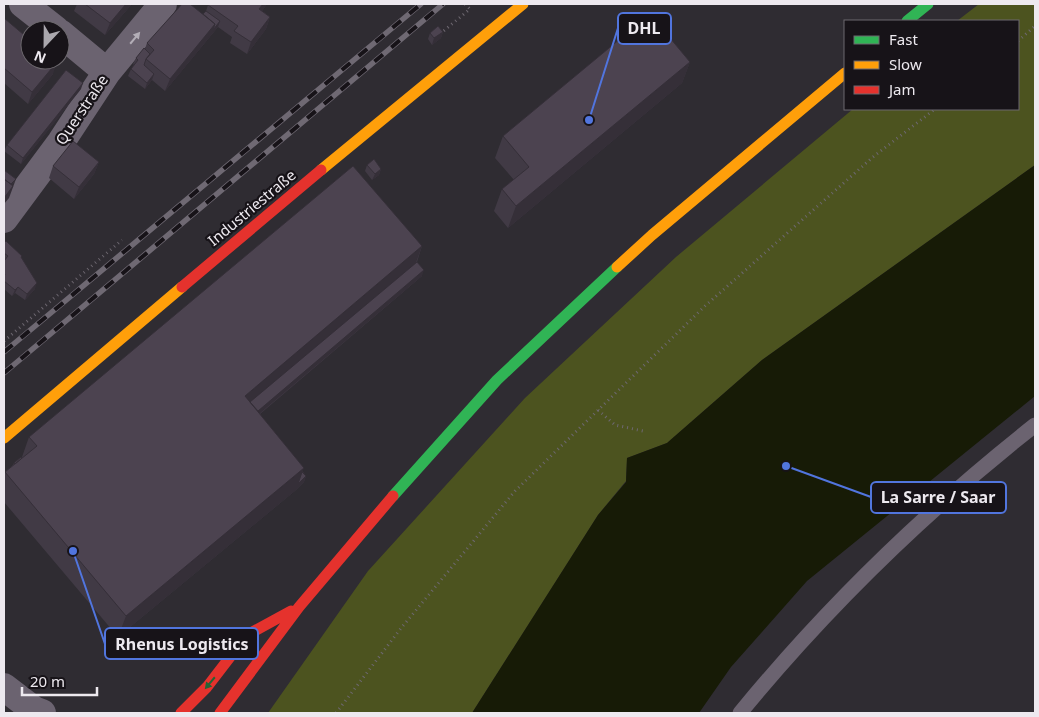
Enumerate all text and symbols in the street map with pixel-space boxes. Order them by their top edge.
callout: DHL [618,13,671,44]
text: DHL [628,17,660,39]
north arrow [20,20,70,70]
legend [844,20,1019,110]
text: Fast [889,29,918,49]
one-way arrow [130,32,141,45]
text: N [31,47,49,68]
text: Slow [889,54,922,74]
street label: Querstraße [50,70,112,148]
text: Jam [887,79,916,99]
street label: Industriestraße [203,165,299,250]
callout: La Sarre / Saar [871,482,1006,513]
text: La Sarre / Saar [881,486,995,508]
callout: Rhenus Logistics [105,628,258,659]
text: Rhenus Logistics [115,633,249,655]
scale bar [22,664,98,696]
text: 20 m [30,671,65,691]
one-way arrow [205,676,216,689]

